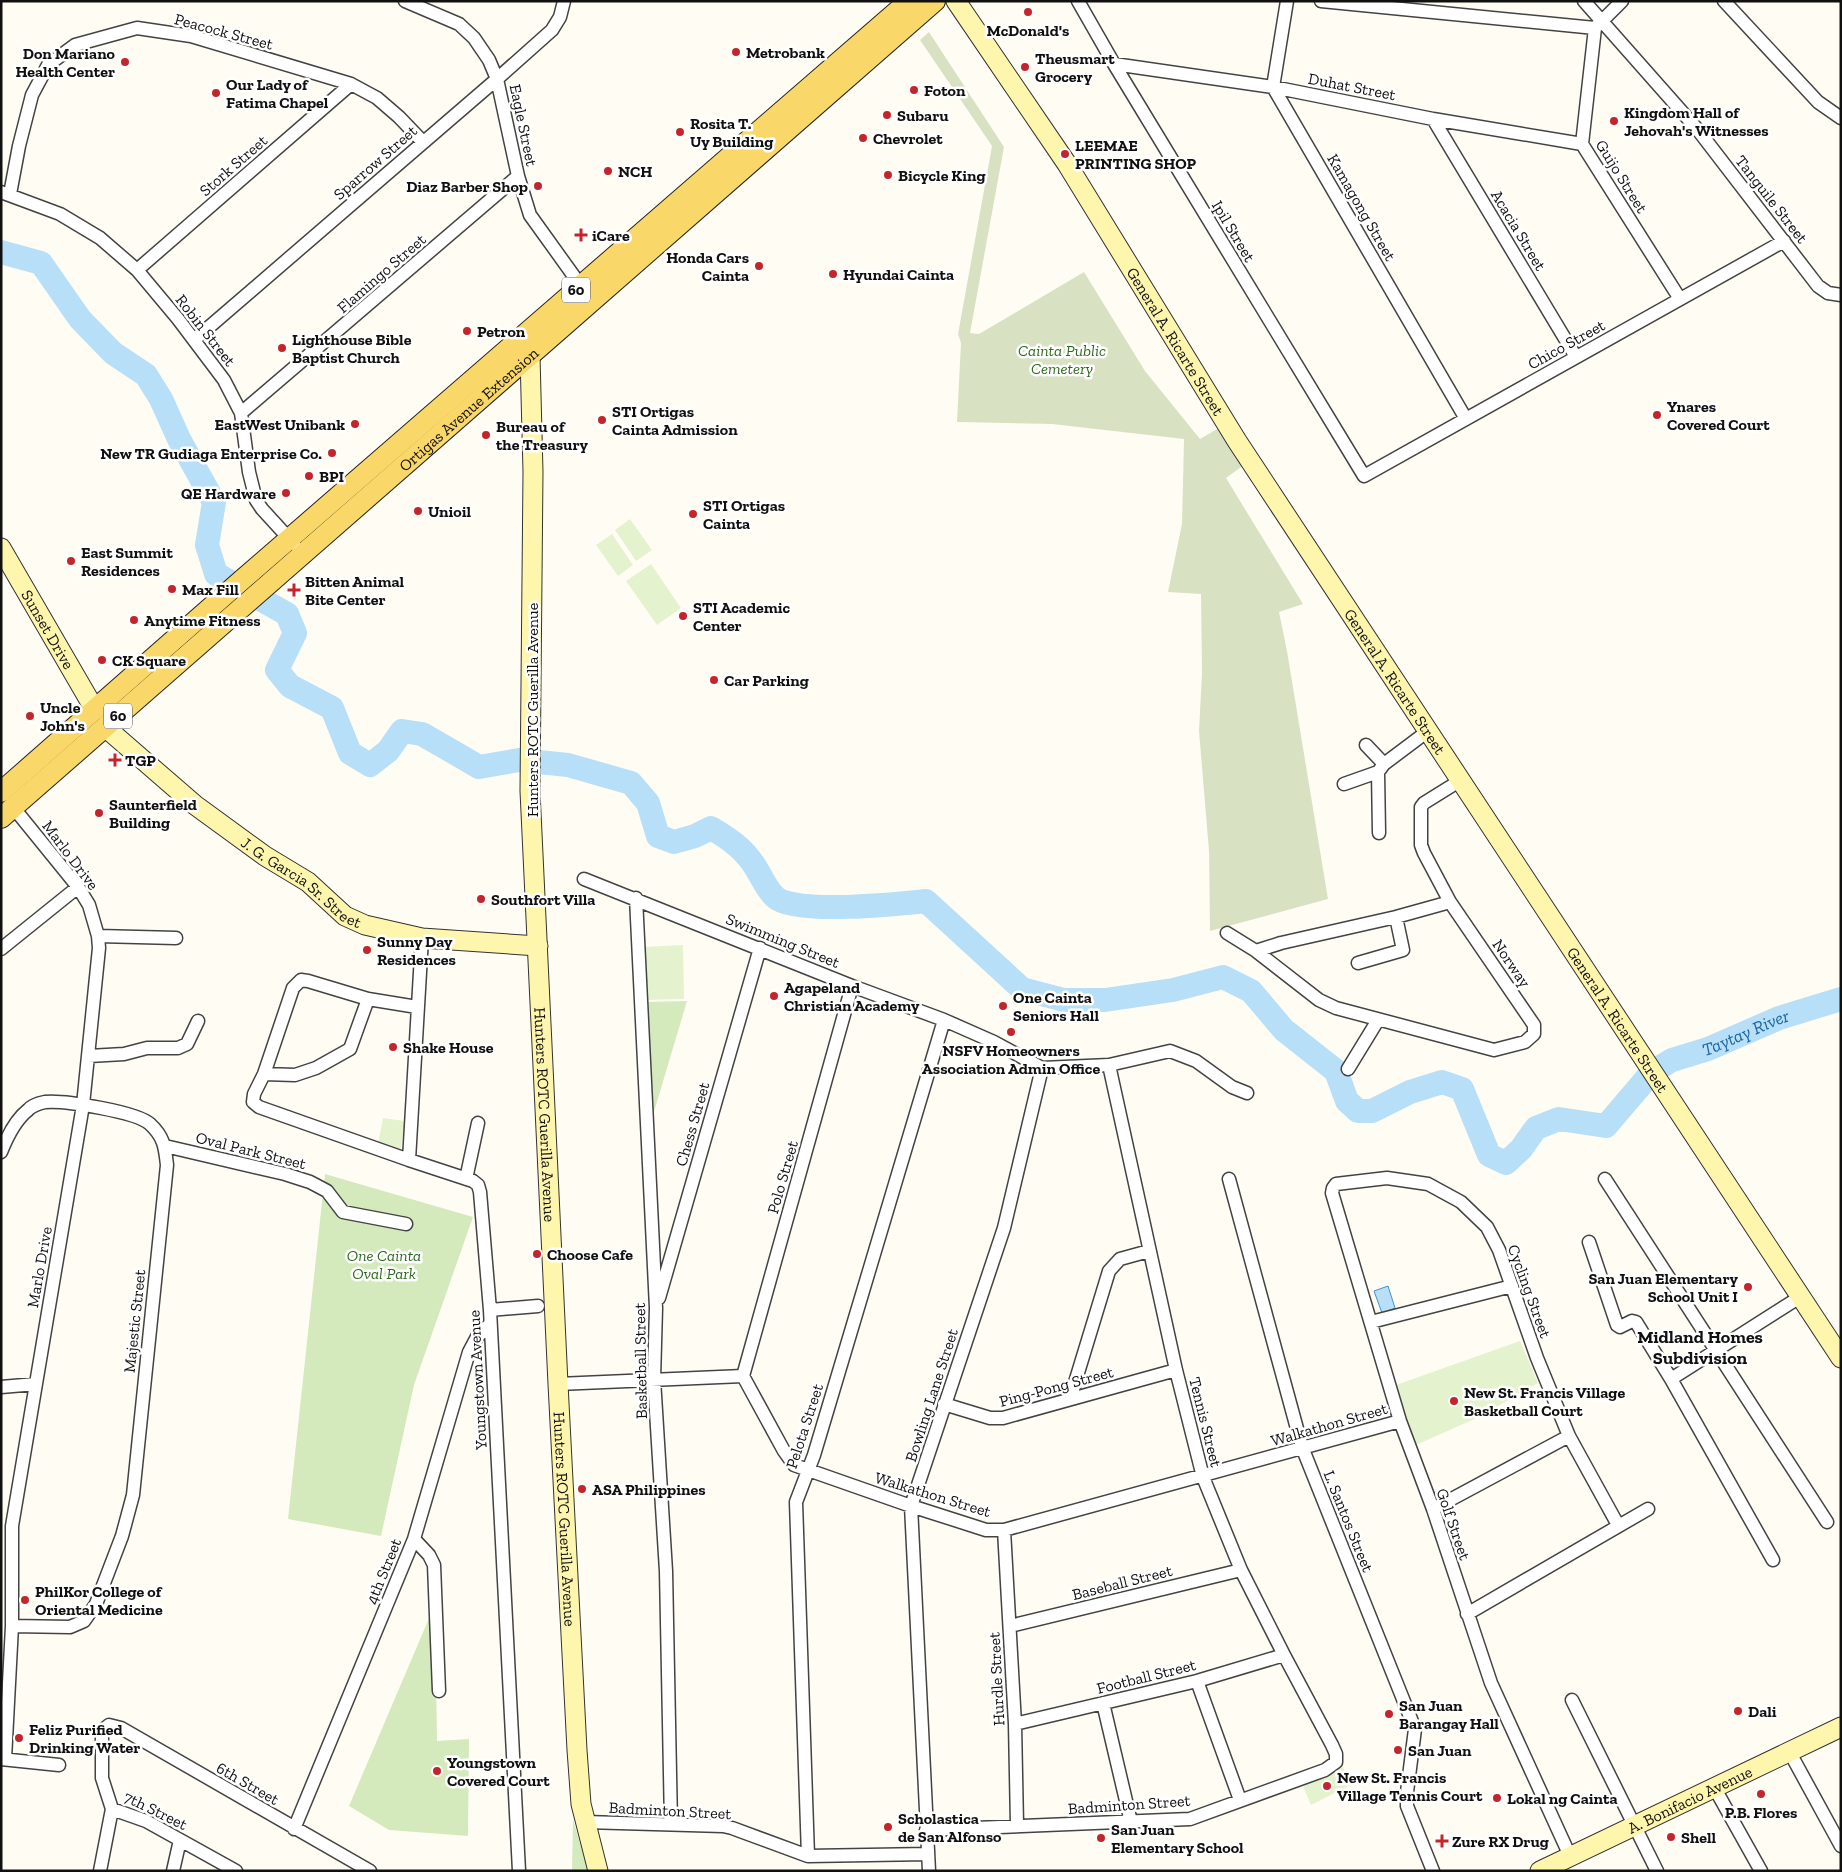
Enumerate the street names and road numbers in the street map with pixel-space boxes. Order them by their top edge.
street label: Peacock Street [173,9,275,54]
street label: Duhat Street [1307,69,1397,104]
street label: Eagle Street [506,82,541,168]
street label: Sparrow Street [330,121,421,204]
street label: Stork Street [196,131,271,200]
street label: Guijo Street [1592,136,1652,216]
street label: Kamagong Street [1323,150,1400,264]
street label: Tanguile Street [1731,152,1812,247]
street label: Acacia Street [1487,187,1550,274]
street label: Ipil Street [1208,197,1259,265]
street label: Flamingo Street [333,230,430,317]
street label: General A. Ricarte Street [1123,264,1228,419]
road number: 60 [562,278,590,302]
street label: Robin Street [172,291,240,370]
street label: Chico Street [1524,315,1608,373]
street label: Ortigas Avenue Extension [395,343,543,476]
street label: Sunset Drive [17,587,78,673]
street label: Hunters ROTC Guerilla Avenue [523,603,542,817]
street label: General A. Ricarte Street [1340,605,1450,758]
road number: 60 [104,704,132,728]
street label: Marlo Drive [38,817,103,894]
street label: J. G. Garcia Sr. Street [237,833,364,932]
street label: Swimming Street [723,909,843,972]
street label: Norway [1489,935,1535,992]
street label: General A. Ricarte Street [1563,944,1672,1096]
street label: Hunters ROTC Guerilla Avenue [530,1007,559,1222]
street label: Chess Street [671,1080,714,1168]
street label: Oval Park Street [194,1128,308,1173]
street label: Polo Street [763,1138,802,1216]
street label: Marlo Drive [23,1225,56,1309]
street label: Cycling Street [1504,1242,1555,1341]
street label: Majestic Street [120,1268,149,1374]
street label: Basketball Street [630,1303,651,1419]
street label: Youngstown Avenue [464,1310,491,1451]
street label: Bowling Lane Street [901,1326,962,1464]
street label: Ping-Pong Street [997,1362,1115,1411]
street label: Tennis Street [1185,1375,1226,1469]
street label: Pelota Street [782,1381,827,1471]
street label: Walkathon Street [1269,1399,1390,1450]
street label: Hunters ROTC Guerilla Avenue [549,1411,580,1627]
street label: Walkathon Street [873,1468,993,1521]
street label: L. Santos Street [1319,1468,1378,1575]
street label: Golf Street [1432,1486,1475,1562]
street label: 4th Street [362,1536,405,1607]
street label: Baseball Street [1070,1561,1174,1604]
street label: Hurdle Street [985,1632,1008,1726]
street label: Football Street [1095,1655,1198,1698]
street label: 6th Street [213,1758,282,1809]
street label: A. Bonifacio Avenue [1625,1762,1755,1838]
street label: 7th Street [121,1787,191,1834]
street label: Badminton Street [1067,1791,1191,1818]
street label: Badminton Street [608,1798,732,1823]

